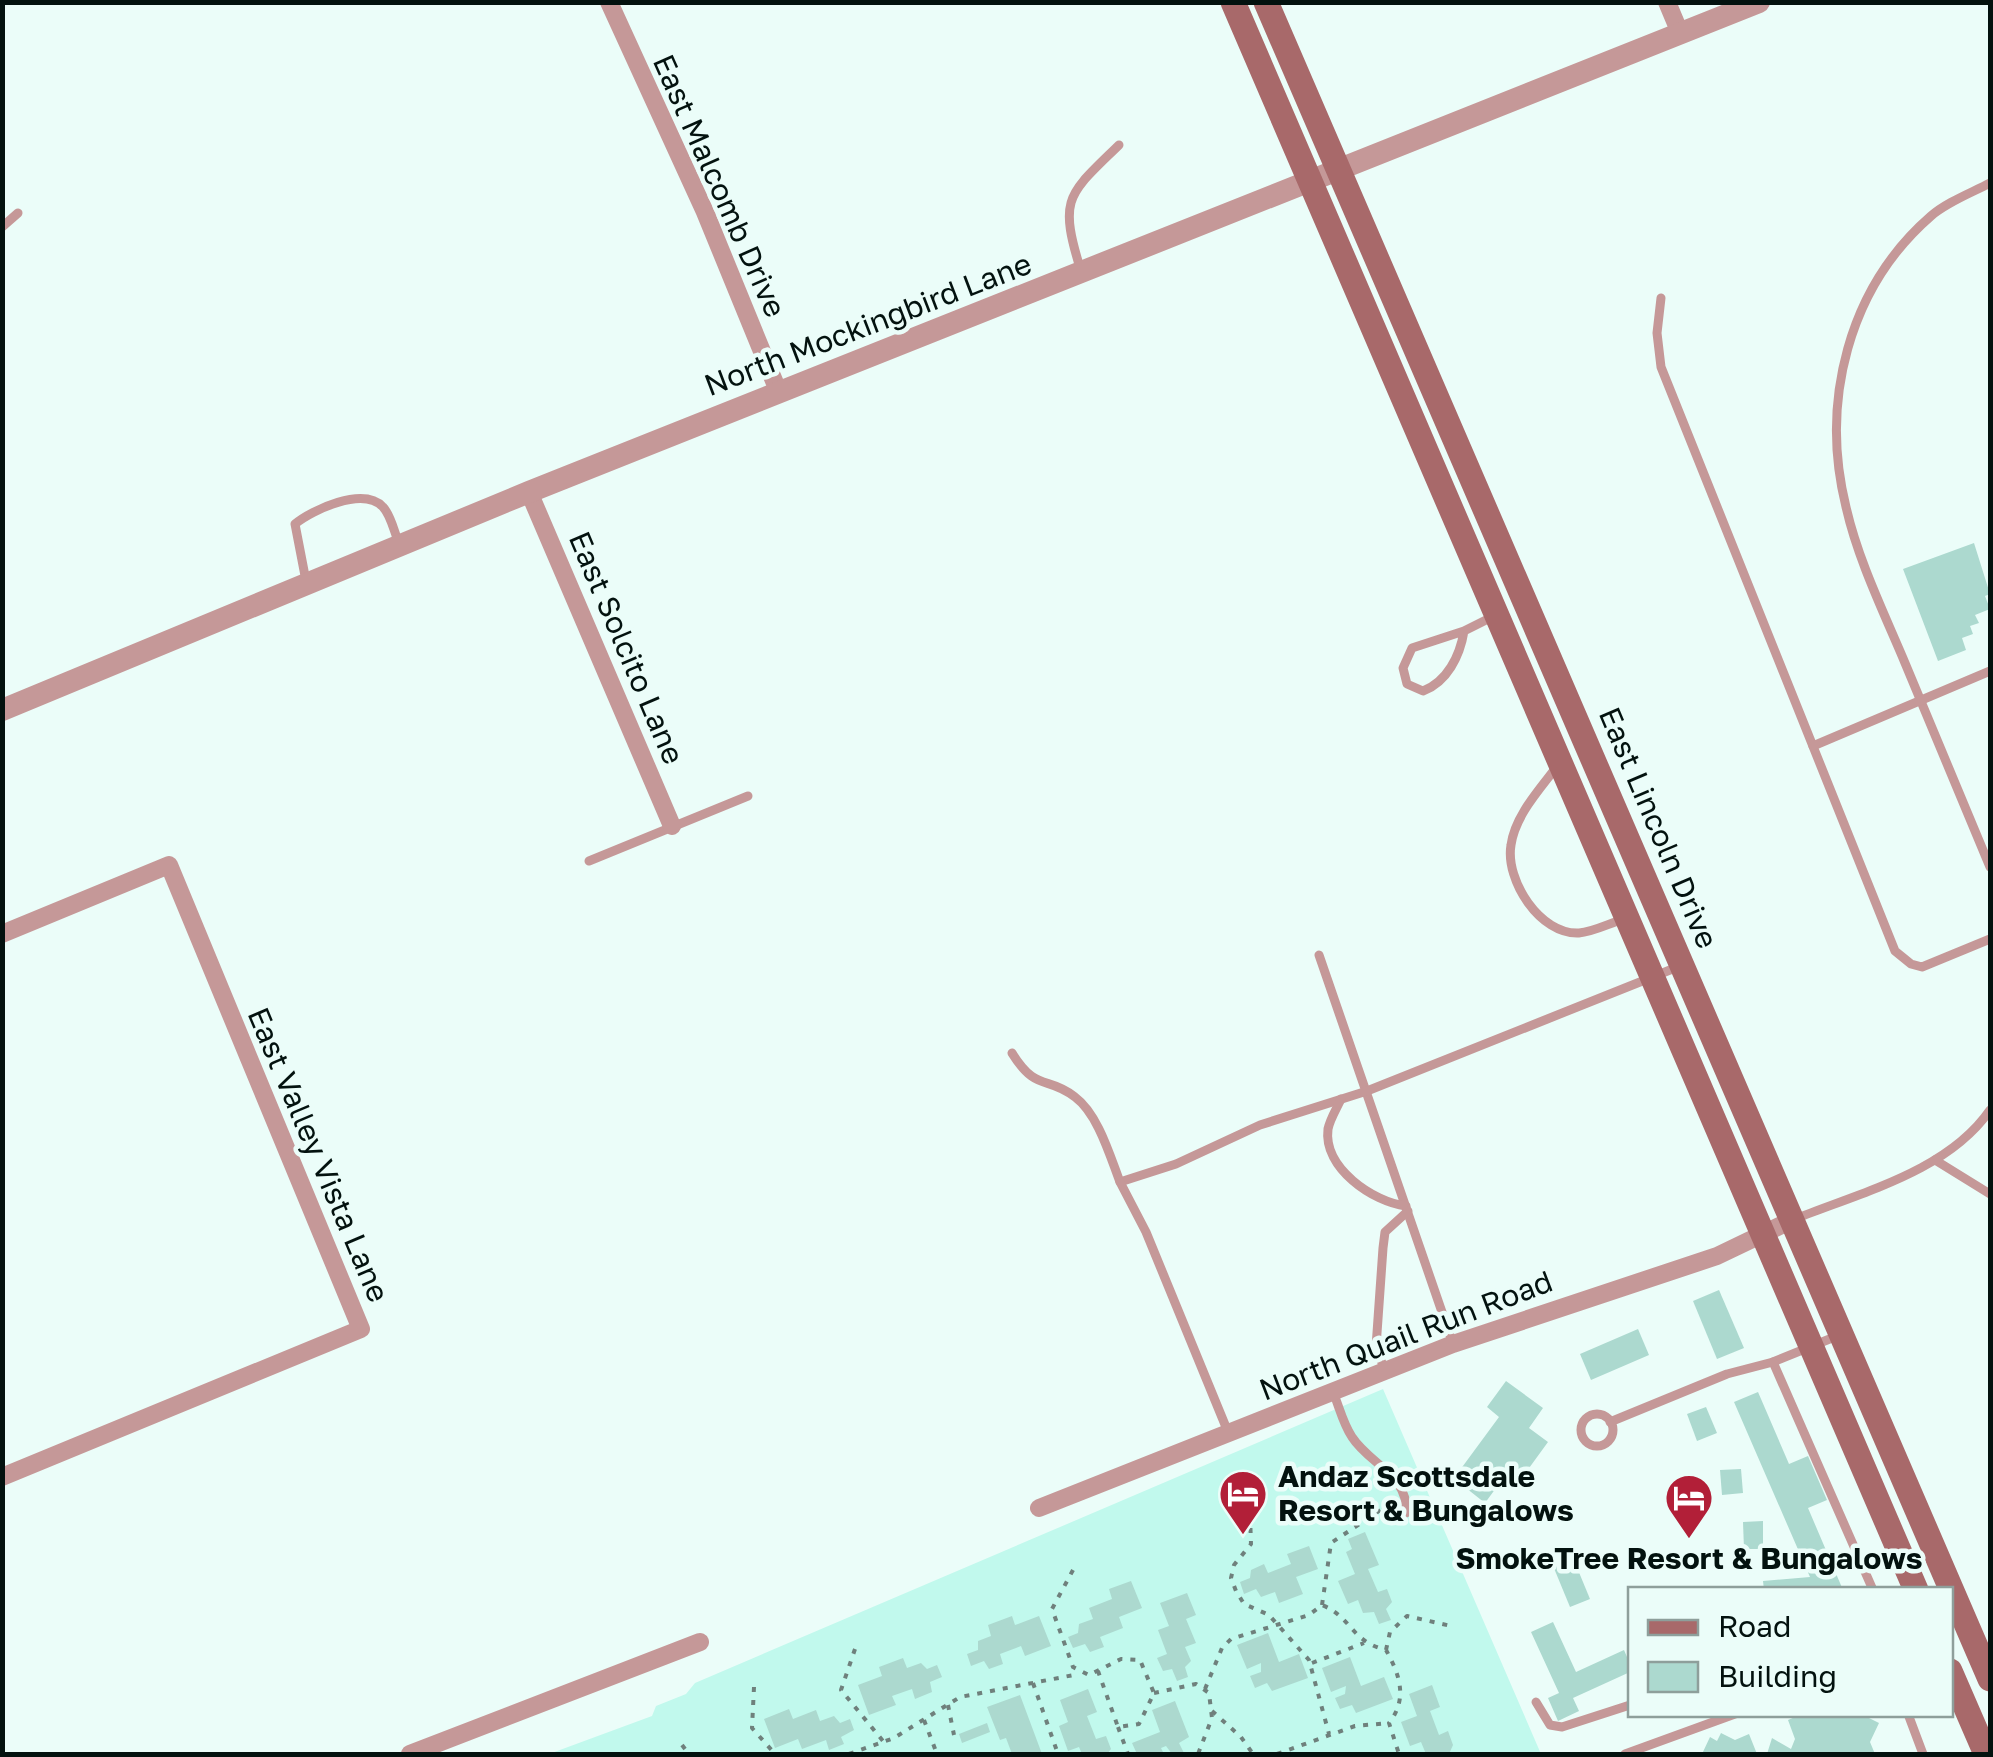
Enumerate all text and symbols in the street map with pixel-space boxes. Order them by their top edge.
street label: East Malcomb Drive [646,49,794,322]
street label: North Mockingbird Lane [699,245,1036,403]
street label: East Solcito Lane [562,526,692,769]
street label: East Lincoln Drive [1592,702,1726,953]
street label: East Valley Vista Lane [241,1002,397,1307]
street label: North Quail Run Road [1254,1263,1557,1408]
place label: Andaz Scottsdale Resort & Bungalows [1278,1458,1574,1528]
hotel icon: Andaz Scottsdale Resort & Bungalows [1217,1468,1269,1536]
hotel icon: SmokeTree Resort & Bungalows [1663,1472,1715,1540]
place label: SmokeTree Resort & Bungalows [1455,1540,1923,1576]
legend [1628,1587,1953,1717]
text: Road [1718,1608,1792,1644]
text: Building [1718,1658,1837,1694]

